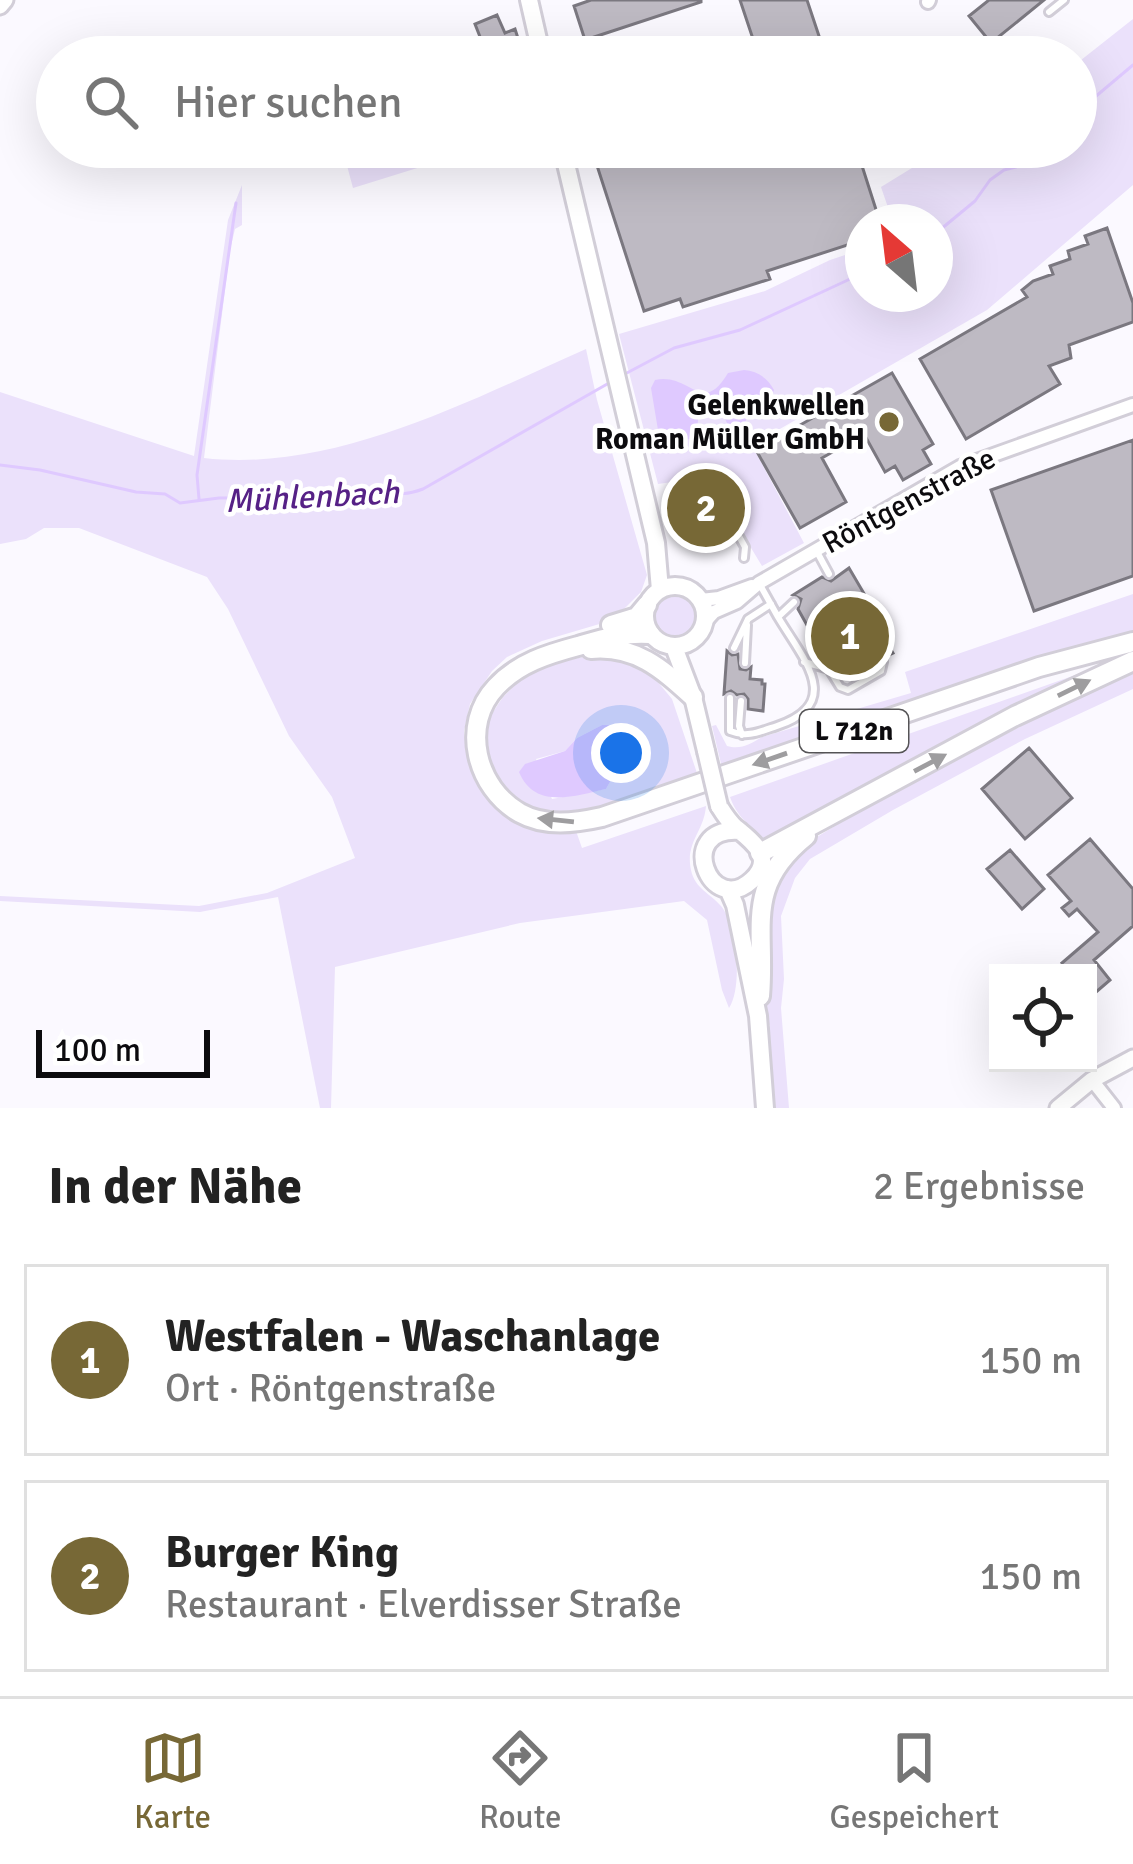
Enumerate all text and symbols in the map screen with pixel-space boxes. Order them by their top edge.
search box [36,36,1097,168]
icon: search [78,69,144,135]
text: Hier suchen [174,75,403,130]
north arrow [845,204,953,312]
place label: Gelenkwellen Roman Müller GmbH [595,387,865,458]
marker: Gelenkwellen Roman Müller GmbH [876,409,902,435]
street label: Röntgenstraße [816,440,1002,562]
pin: 2 [667,463,745,553]
water label: Mühlenbach [224,472,401,522]
pin: 1 [811,591,889,681]
one-way arrow [1057,678,1092,698]
road number: L 712n [800,710,908,752]
your location [591,723,651,783]
one-way arrow [751,751,788,770]
one-way arrow [912,753,947,774]
one-way arrow [536,810,574,829]
map controls [989,964,1097,1072]
button: locate [989,964,1097,1072]
scale bar [36,1024,210,1077]
text: 100 m [54,1030,141,1071]
text: In der Nähe [48,1155,302,1218]
text: 2 Ergebnisse [873,1162,1085,1210]
text: Westfalen - Waschanlage [165,1309,660,1364]
text: 1 [79,1336,101,1384]
text: 150 m [979,1336,1082,1384]
text: Ort · Röntgenstraße [165,1364,496,1412]
text: Burger King [165,1525,399,1580]
text: 2 [79,1552,101,1600]
text: 150 m [979,1552,1082,1600]
text: Restaurant · Elverdisser Straße [165,1580,682,1628]
tab: Karte [134,1725,211,1838]
tab: Route [479,1725,561,1838]
tab: Gespeichert [829,1725,999,1838]

